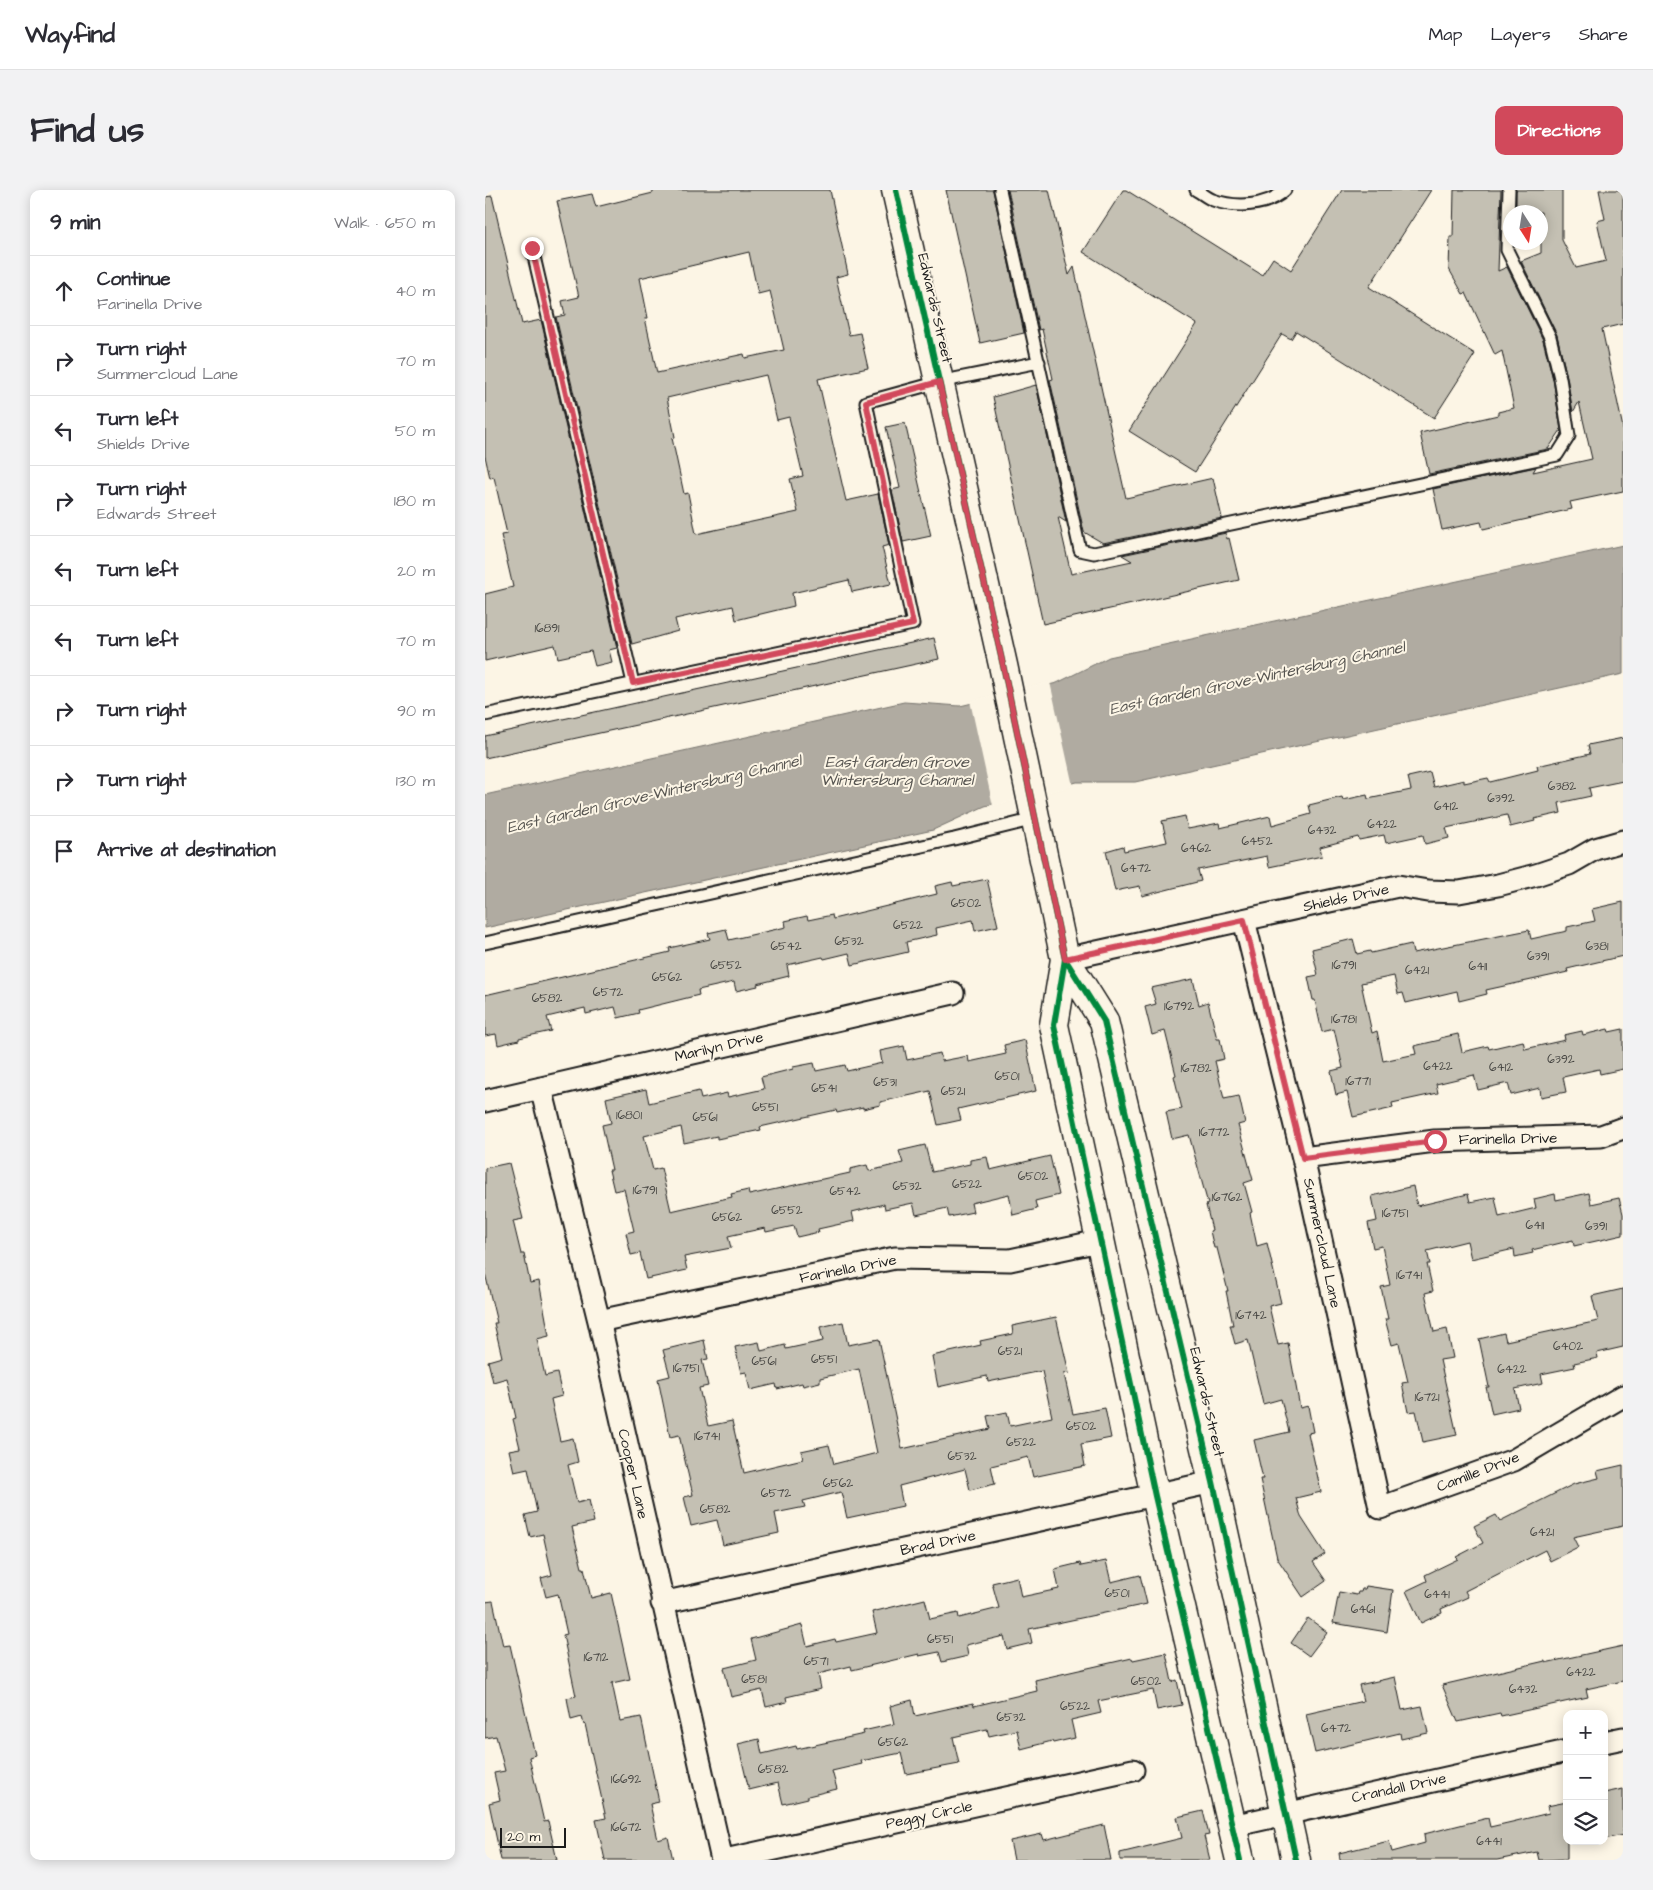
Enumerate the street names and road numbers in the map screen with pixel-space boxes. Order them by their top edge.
street label: Edwards Street [912,251,958,365]
street label: Shields Drive [1301,879,1391,917]
street label: Marilyn Drive [672,1027,766,1068]
street label: Farinella Drive [1458,1128,1558,1150]
street label: Summercloud Lane [1298,1176,1346,1310]
street label: Farinella Drive [798,1249,898,1289]
street label: Edwards Street [1184,1345,1230,1459]
street label: Cooper Lane [612,1427,654,1521]
street label: Camille Drive [1434,1447,1522,1497]
street label: Brad Drive [898,1525,978,1561]
street label: Crandall Drive [1350,1768,1448,1808]
street label: Peggy Circle [884,1796,975,1835]

